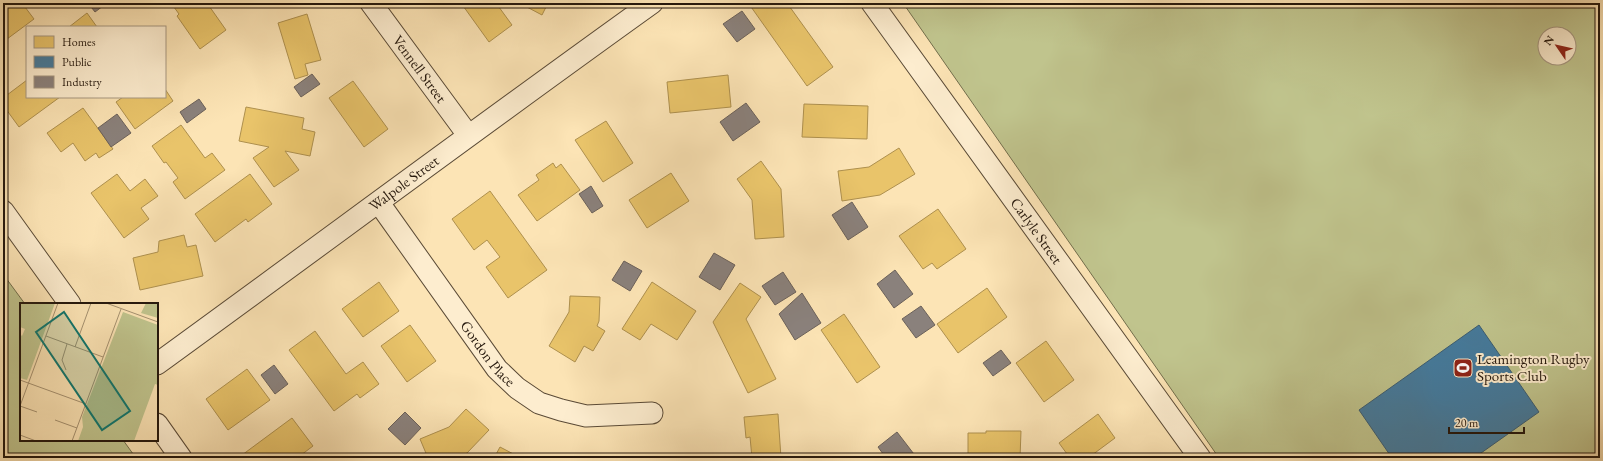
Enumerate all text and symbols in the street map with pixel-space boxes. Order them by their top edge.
legend [26,26,166,98]
north arrow [1537,26,1577,66]
street label: Vennell Street [389,31,451,107]
text: N [1540,33,1557,48]
text: Homes [62,34,96,50]
text: Public [62,54,92,70]
text: Industry [62,74,102,90]
street label: Walpole Street [365,151,443,215]
street label: Carlyle Street [1006,194,1067,268]
inset map [20,303,158,441]
street label: Gordon Place [457,317,520,391]
place label: Leamington Rugby Sports Club [1477,349,1590,385]
sports icon: Leamington Rugby Sports Club [1452,357,1474,379]
scale bar [1449,409,1524,435]
text: 20 m [1455,415,1479,431]

